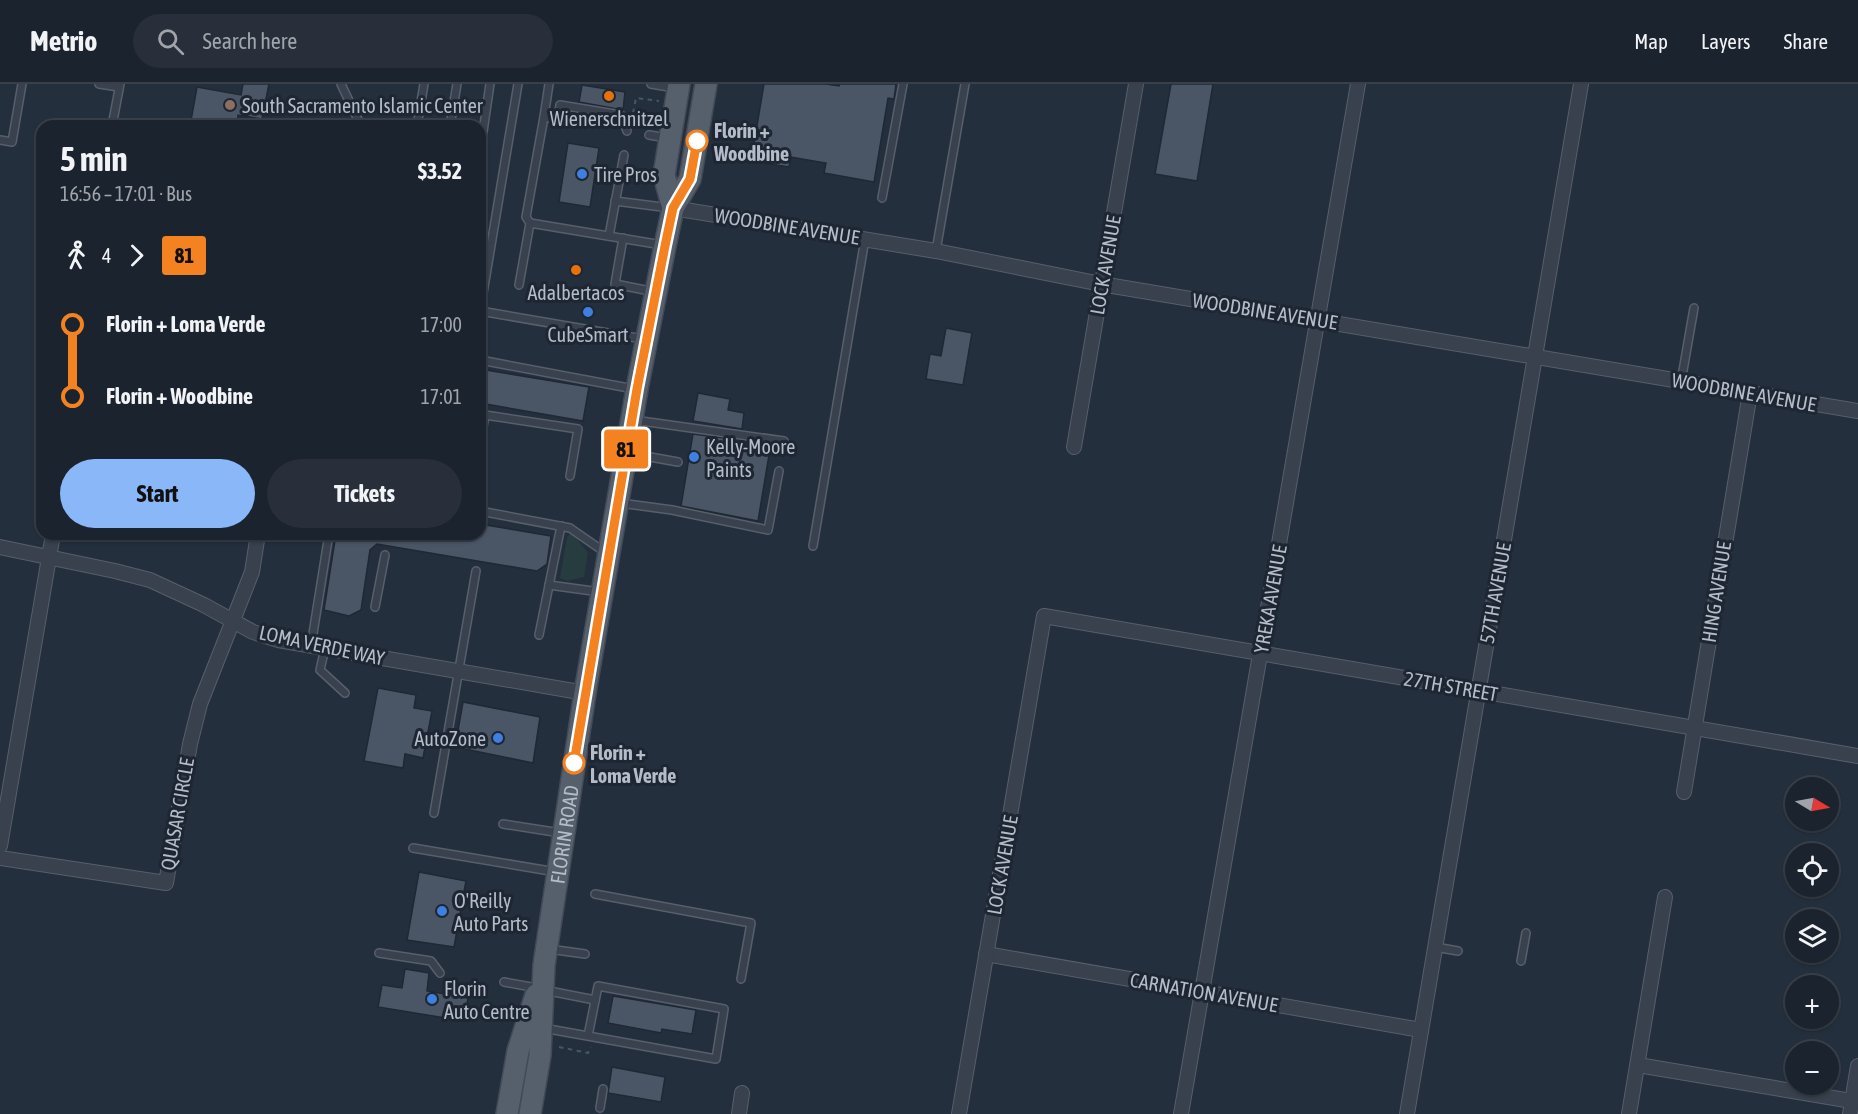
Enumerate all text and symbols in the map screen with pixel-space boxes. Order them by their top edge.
search box [133,14,553,68]
text: Metrio [30,25,97,57]
icon: search [154,25,187,58]
text: Search here [202,28,297,54]
text: Map [1634,29,1668,53]
text: Layers [1701,29,1751,53]
text: Share [1784,29,1828,53]
marker: Wienerschnitzel [602,89,616,103]
place label: South Sacramento Islamic Center [242,94,484,117]
marker: South Sacramento Islamic Center [223,98,237,112]
place label: Wienerschnitzel [550,107,669,130]
place label: Florin + Woodbine [713,119,789,165]
marker: Florin + Woodbine [686,130,708,152]
text: 5 min [60,140,127,178]
text: $3.52 [418,158,462,184]
place label: Tire Pros [594,163,657,186]
marker: Tire Pros [575,167,589,181]
text: 16:56 – 17:01 · Bus [60,182,192,205]
street label: WOODBINE AVENUE [713,203,862,249]
street label: LOCK AVENUE [1085,213,1125,316]
icon: walk [60,239,93,272]
icon: forward [120,239,153,272]
text: 81 [174,243,194,267]
text: 4 [102,244,111,267]
marker: Adalbertacos [569,263,583,277]
place label: Adalbertacos [527,281,625,304]
street label: WOODBINE AVENUE [1191,288,1340,334]
marker: CubeSmart [581,305,595,319]
text: Florin + Loma Verde [106,311,265,337]
text: 17:00 [420,313,462,336]
place label: CubeSmart [548,323,629,346]
street label: WOODBINE AVENUE [1670,368,1819,416]
text: Florin + Woodbine [106,383,253,409]
text: 17:01 [420,385,462,408]
line badge: 81 [599,430,653,469]
place label: Kelly-Moore Paints [706,435,795,481]
text: 81 [616,437,636,461]
marker: Kelly-Moore Paints [687,450,701,464]
button: Start [60,459,255,528]
button: Tickets [267,459,462,528]
street label: 57TH AVENUE [1475,540,1515,645]
street label: HING AVENUE [1697,540,1735,644]
street label: YREKA AVENUE [1249,543,1291,655]
street label: LOMA VERDE WAY [257,620,387,670]
street label: 27TH STREET [1402,666,1500,706]
place label: AutoZone [414,727,486,750]
marker: AutoZone [491,731,505,745]
place label: Florin + Loma Verde [590,741,676,787]
marker: Florin + Loma Verde [563,752,585,774]
street label: QUASAR CIRCLE [156,756,198,872]
north arrow [1785,777,1839,831]
map controls [1785,777,1839,1095]
street label: FLORIN ROAD [545,784,582,885]
street label: LOCK AVENUE [982,813,1022,916]
button: locate [1785,843,1839,897]
place label: O'Reilly Auto Parts [454,889,528,935]
marker: O'Reilly Auto Parts [435,904,449,918]
button: layers [1785,909,1839,963]
street label: CARNATION AVENUE [1128,968,1280,1016]
button: + [1785,975,1839,1029]
place label: Florin Auto Centre [444,977,530,1023]
marker: Florin Auto Centre [425,992,439,1006]
button: − [1785,1041,1839,1095]

